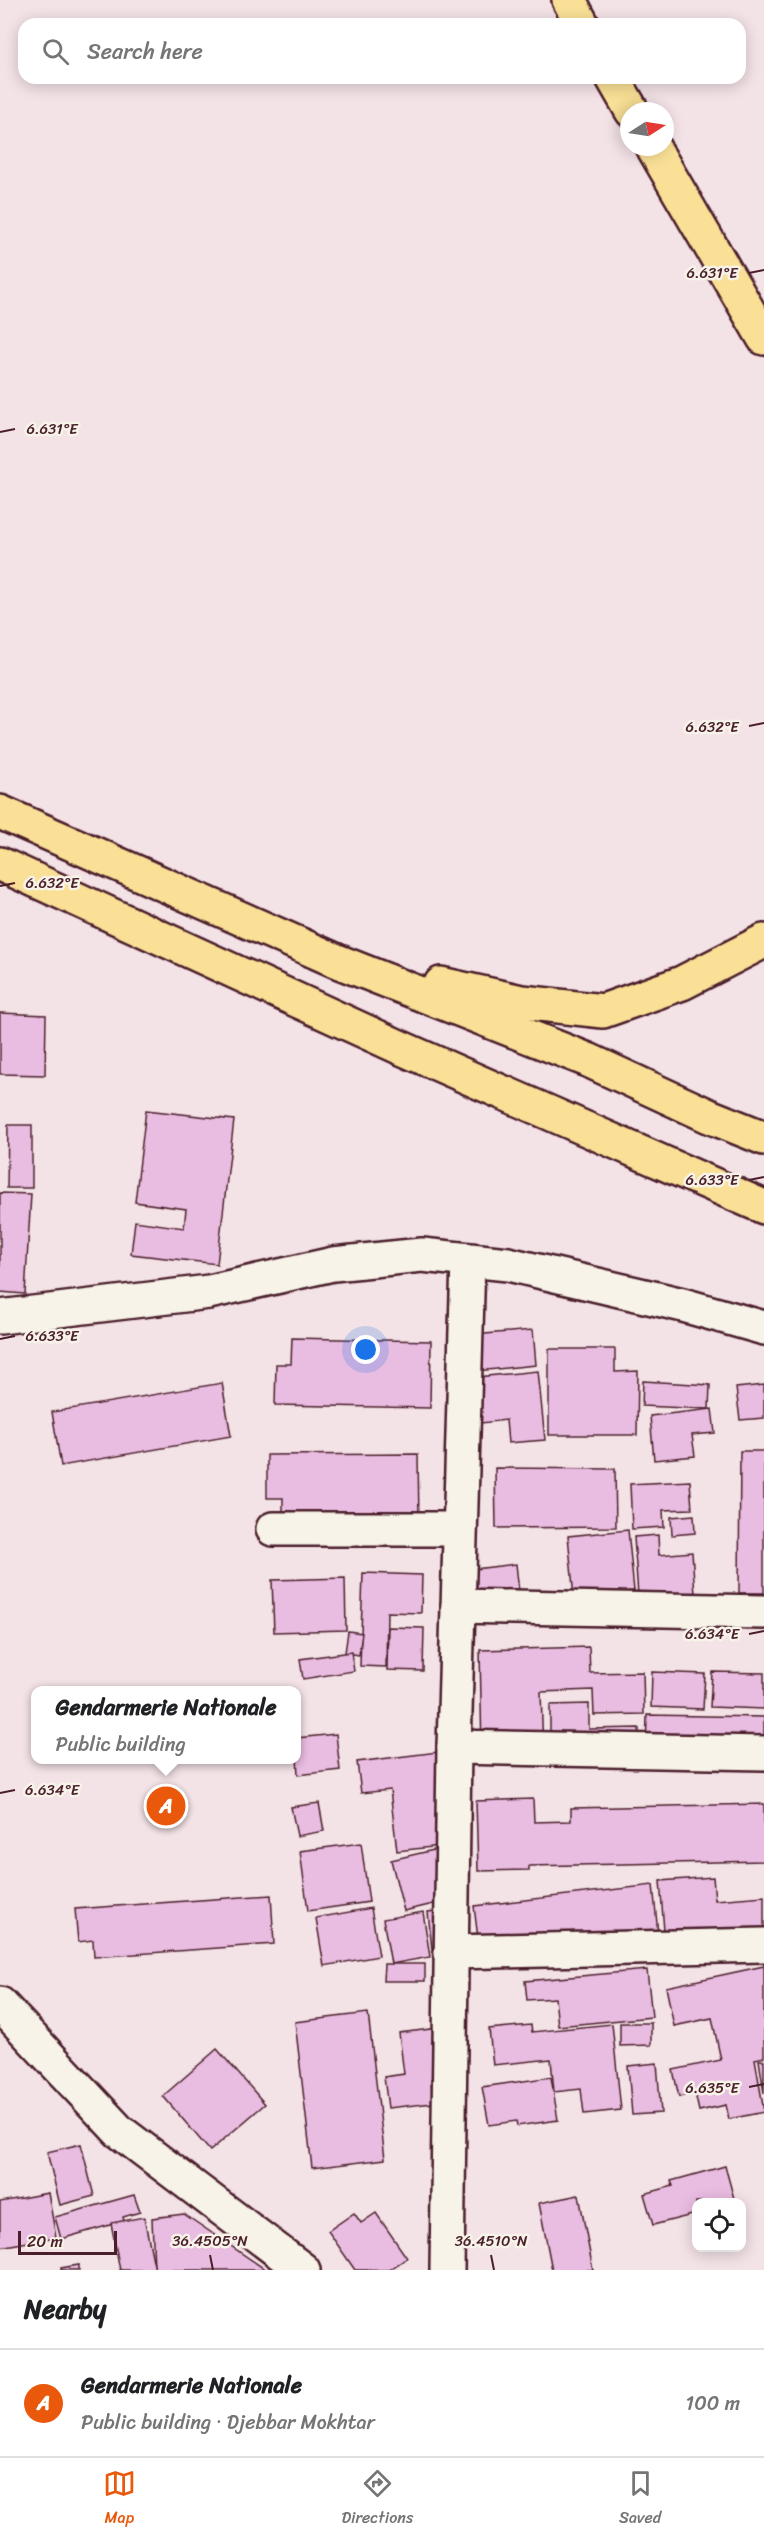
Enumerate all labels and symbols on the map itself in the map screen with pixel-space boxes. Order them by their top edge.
north arrow [620,102,674,156]
text: 6.631°E [687,260,739,286]
text: 6.631°E [27,416,79,442]
text: 6.632°E [685,714,740,740]
text: 6.632°E [25,870,80,896]
text: 6.633°E [686,1167,740,1193]
text: 6.633°E [26,1323,80,1349]
your location [351,1335,380,1364]
text: 6.634°E [685,1621,741,1647]
text: 6.634°E [25,1777,81,1803]
pin: A [146,1784,186,1828]
text: 6.635°E [685,2075,741,2101]
scale bar [18,2228,117,2256]
text: 36.4505°N [172,2228,248,2254]
text: 36.4510°N [455,2228,528,2254]

